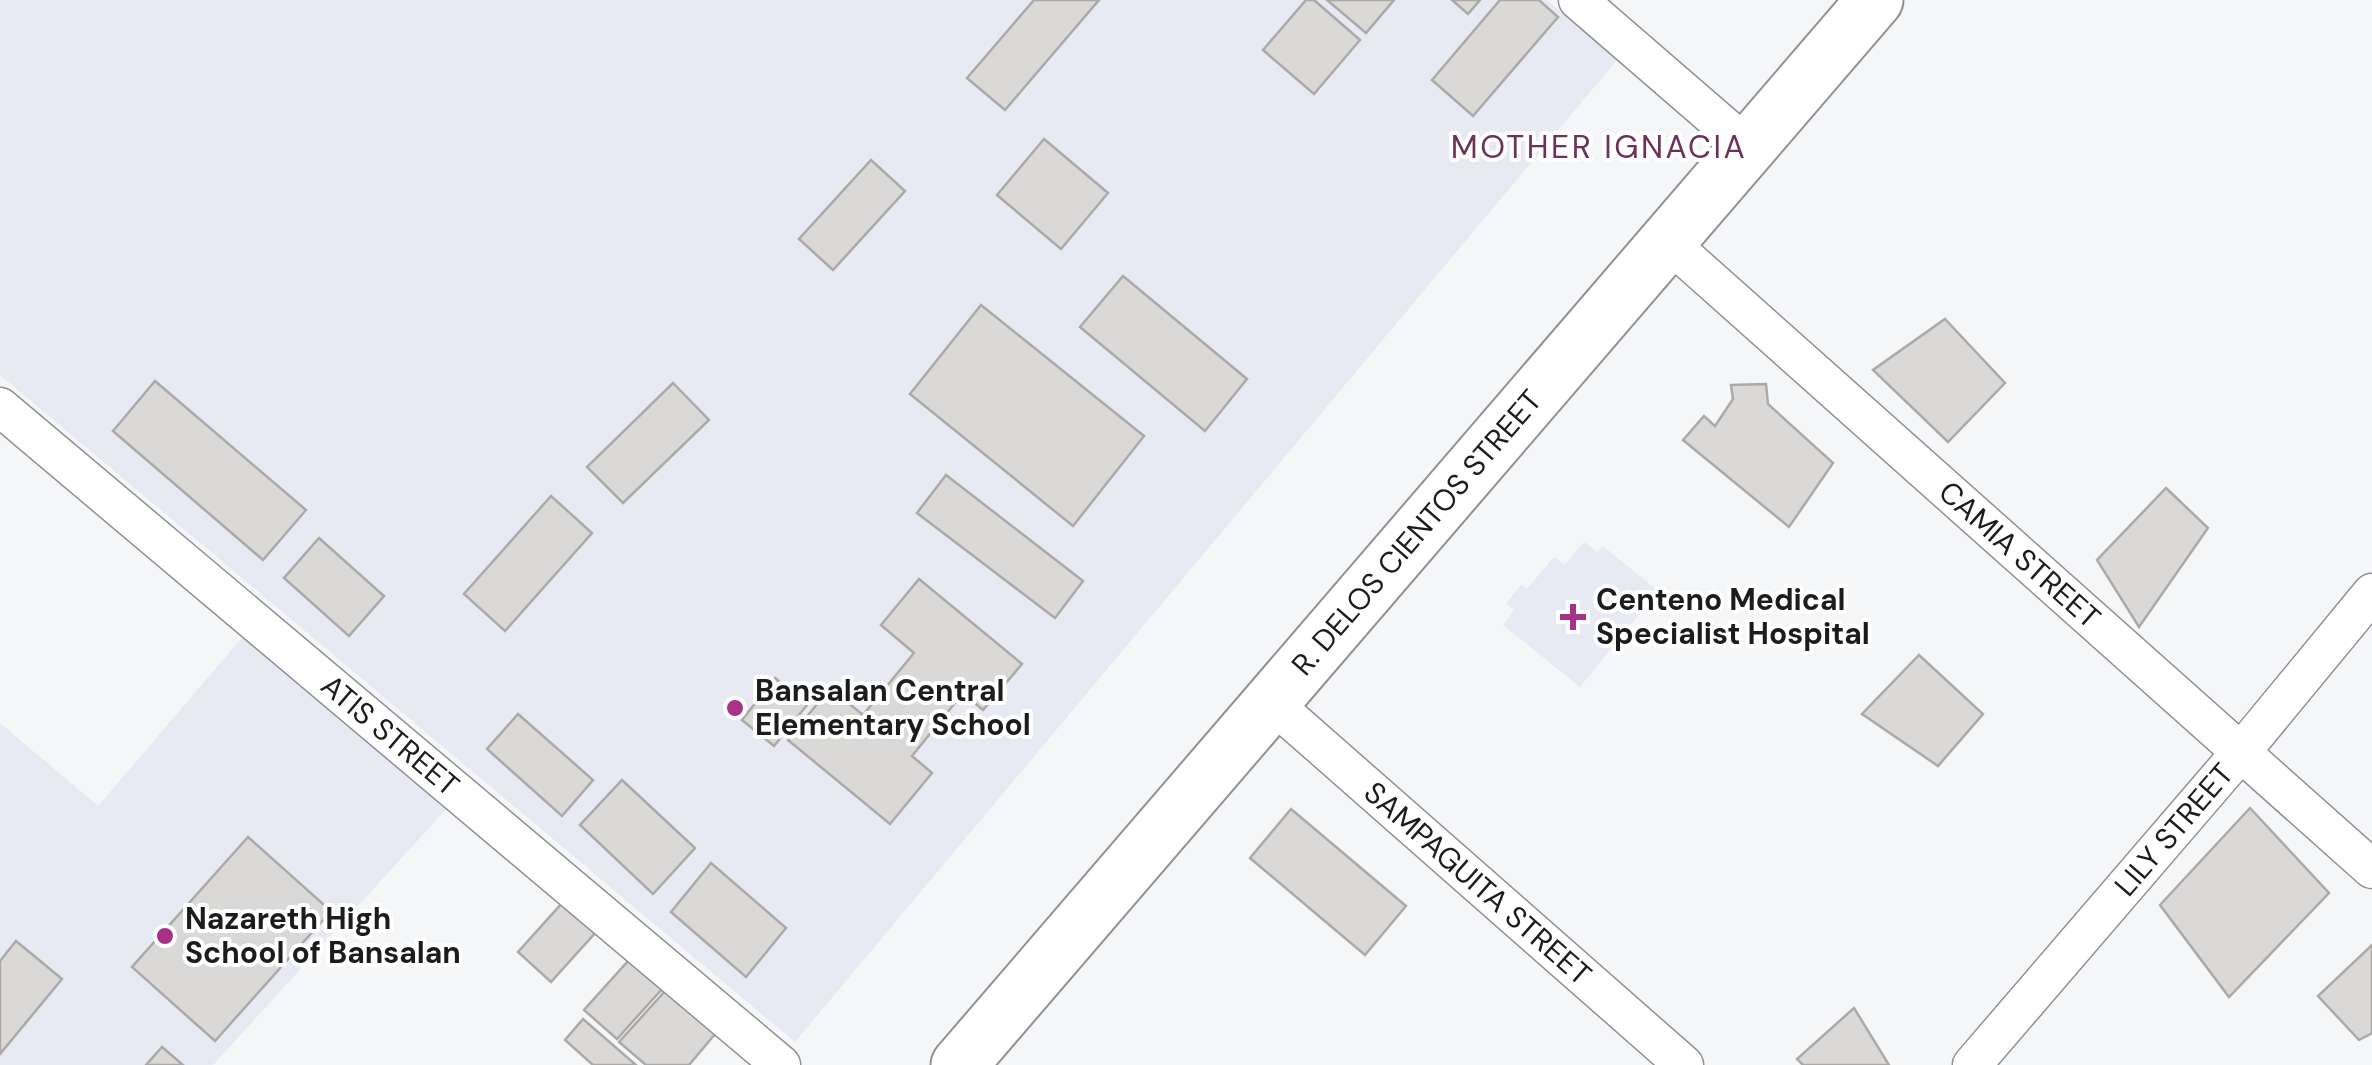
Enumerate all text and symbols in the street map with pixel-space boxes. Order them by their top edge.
district label: MOTHER IGNACIA [1451,126,1747,168]
street label: R. DELOS CIENTOS STREET [1283,381,1550,683]
street label: CAMIA STREET [1931,472,2109,637]
place label: Centeno Medical Specialist Hospital [1596,580,1870,653]
marker: Centeno Medical Specialist Hospital [1560,604,1586,630]
street label: ATIS STREET [313,666,468,805]
place label: Bansalan Central Elementary School [755,671,1031,744]
marker: Bansalan Central Elementary School [724,697,746,719]
street label: LILY STREET [2106,755,2242,904]
street label: SAMPAGUITA STREET [1356,773,1600,994]
place label: Nazareth High School of Bansalan [185,899,461,972]
marker: Nazareth High School of Bansalan [154,925,176,947]

